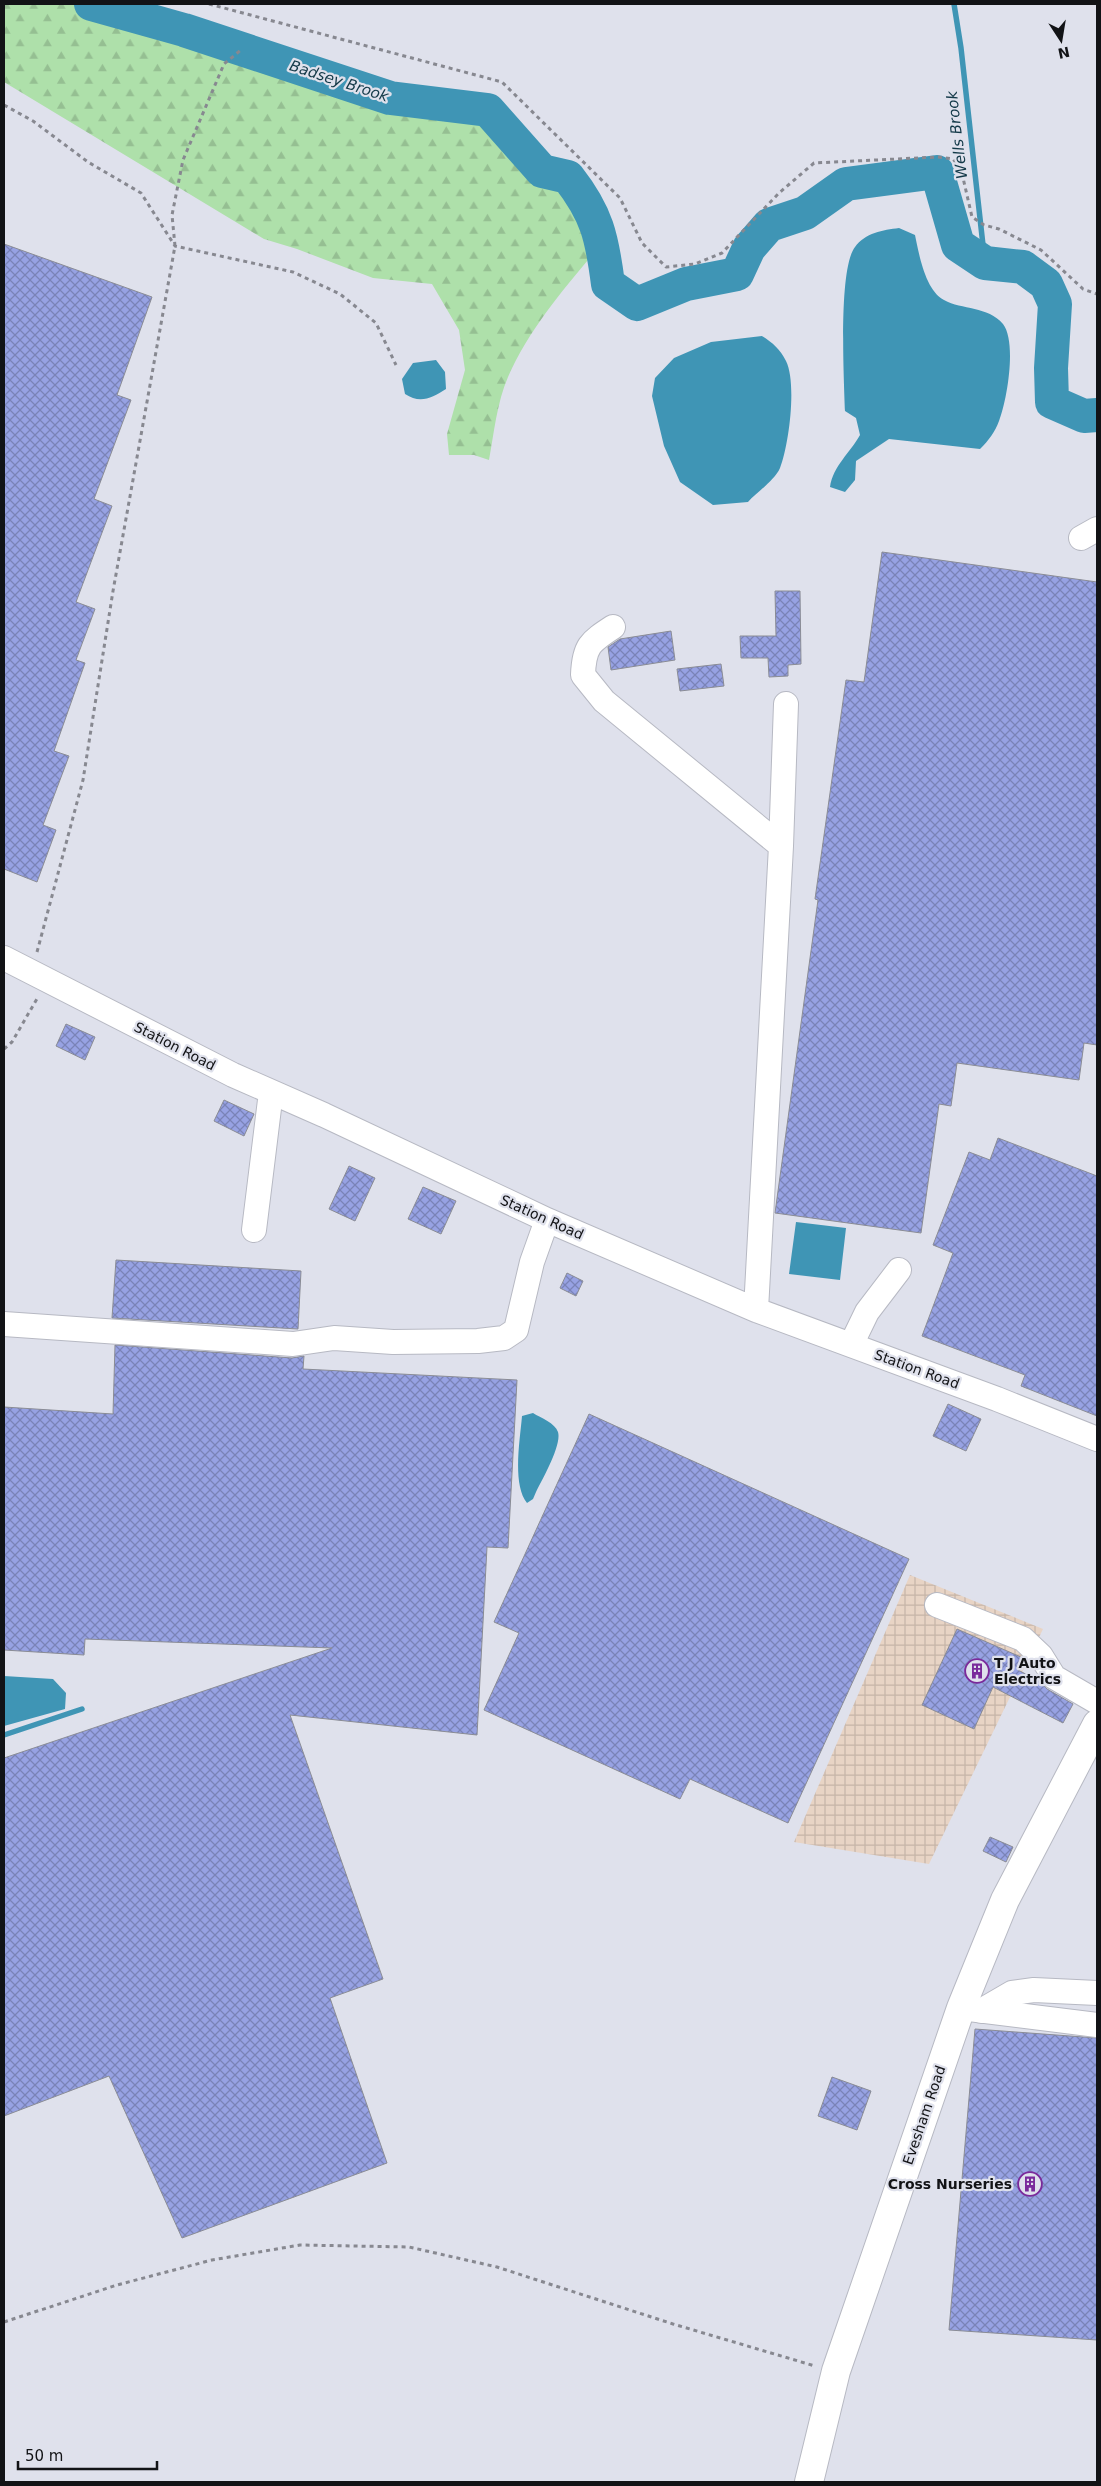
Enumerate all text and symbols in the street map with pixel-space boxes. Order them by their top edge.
north arrow [1036,15,1086,65]
text: N [1056,44,1071,62]
water label: Badsey Brook [287,56,392,106]
water label: Wells Brook [943,89,971,180]
street label: Station Road [132,1019,218,1073]
street label: Station Road [498,1192,586,1242]
street label: Station Road [872,1346,962,1392]
place label: T J Auto Electrics [994,1655,1061,1687]
building icon: T J Auto Electrics [964,1658,990,1684]
street label: Evesham Road [900,2063,948,2167]
building icon: Cross Nurseries [1017,2171,1043,2197]
place label: Cross Nurseries [888,2176,1012,2192]
scale bar [18,2438,156,2470]
text: 50 m [25,2447,63,2465]

